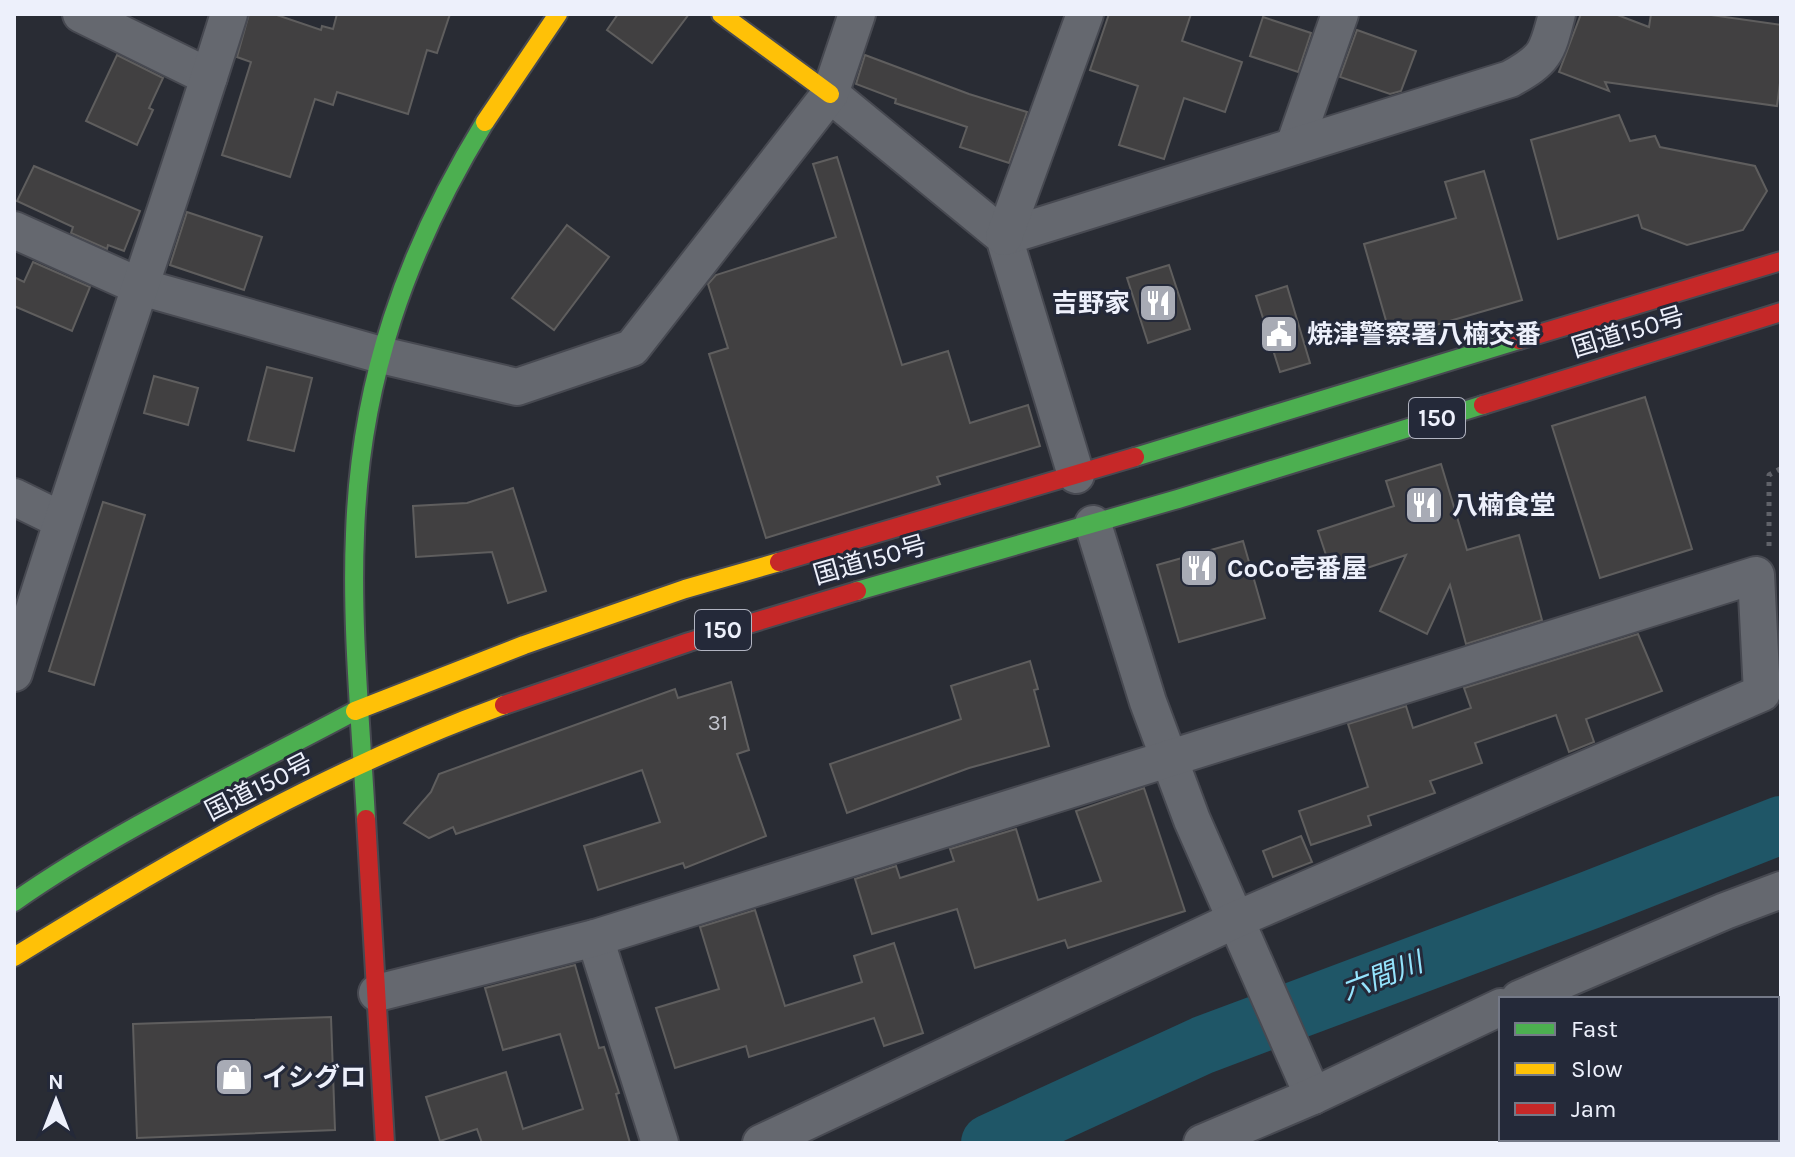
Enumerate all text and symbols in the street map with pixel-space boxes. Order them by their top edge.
restaurant icon: 吉野家 [1137,282,1179,324]
place label: 吉野家 [1052,288,1130,319]
street label: 国道150号 [1568,300,1688,364]
public building icon: 焼津警察署八楠交番 [1258,313,1300,355]
place label: 焼津警察署八楠交番 [1307,319,1541,350]
road number: 150 [1409,398,1465,438]
restaurant icon: 八楠食堂 [1403,484,1445,526]
place label: 八楠食堂 [1452,490,1556,521]
street label: 国道150号 [810,529,930,591]
restaurant icon: CoCo壱番屋 [1178,547,1220,589]
place label: CoCo壱番屋 [1227,553,1367,584]
road number: 150 [695,610,751,650]
house number: 31 [708,710,728,736]
street label: 国道150号 [200,747,318,827]
water label: 六間川 [1337,944,1430,1006]
legend [1499,997,1779,1141]
text: Fast [1571,1015,1618,1043]
text: Slow [1571,1055,1623,1083]
shop icon: イシグロ [213,1056,255,1098]
north arrow [16,1061,96,1141]
place label: イシグロ [262,1062,366,1093]
text: N [48,1069,64,1095]
text: Jam [1571,1095,1616,1123]

